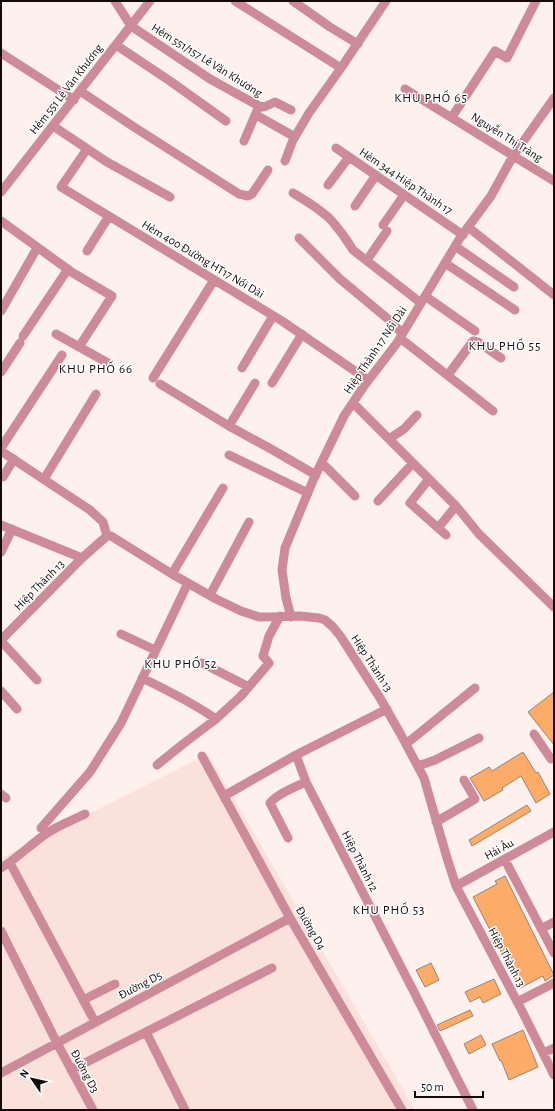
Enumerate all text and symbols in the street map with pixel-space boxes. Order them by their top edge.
street label: Hẻm 551/157 Lê Văn Khương [149,21,265,99]
street label: Hẻm 551 Lê Văn Khương [27,42,105,136]
district label: KHU PHỐ 65 [394,89,468,105]
street label: Nguyễn Thị Tràng [469,109,545,165]
street label: Hẻm 344 Hiệp Thành 17 [357,145,455,217]
street label: Hẻm 400 Đường HT17 Nối Dài [140,218,266,300]
street label: Hiệp Thành 17 Nối Dài [341,304,409,396]
district label: KHU PHỐ 55 [469,337,542,353]
district label: KHU PHỐ 66 [59,360,133,376]
street label: Hiệp Thành 13 [12,558,66,612]
street label: Hiệp Thành 13 [349,632,395,694]
district label: KHU PHỐ 52 [144,655,218,671]
street label: Hiệp Thành 12 [340,829,381,894]
street label: Hải Âu [482,835,516,862]
district label: KHU PHỐ 53 [353,901,425,917]
street label: Đường D4 [294,904,328,952]
street label: Hiệp Thành 13 [486,925,528,989]
street label: Đường D5 [116,969,164,1001]
street label: Đường D3 [69,1047,101,1095]
north arrow [12,1059,52,1099]
text: N [17,1067,31,1080]
scale bar [415,1073,483,1099]
text: 50 m [421,1081,444,1093]

